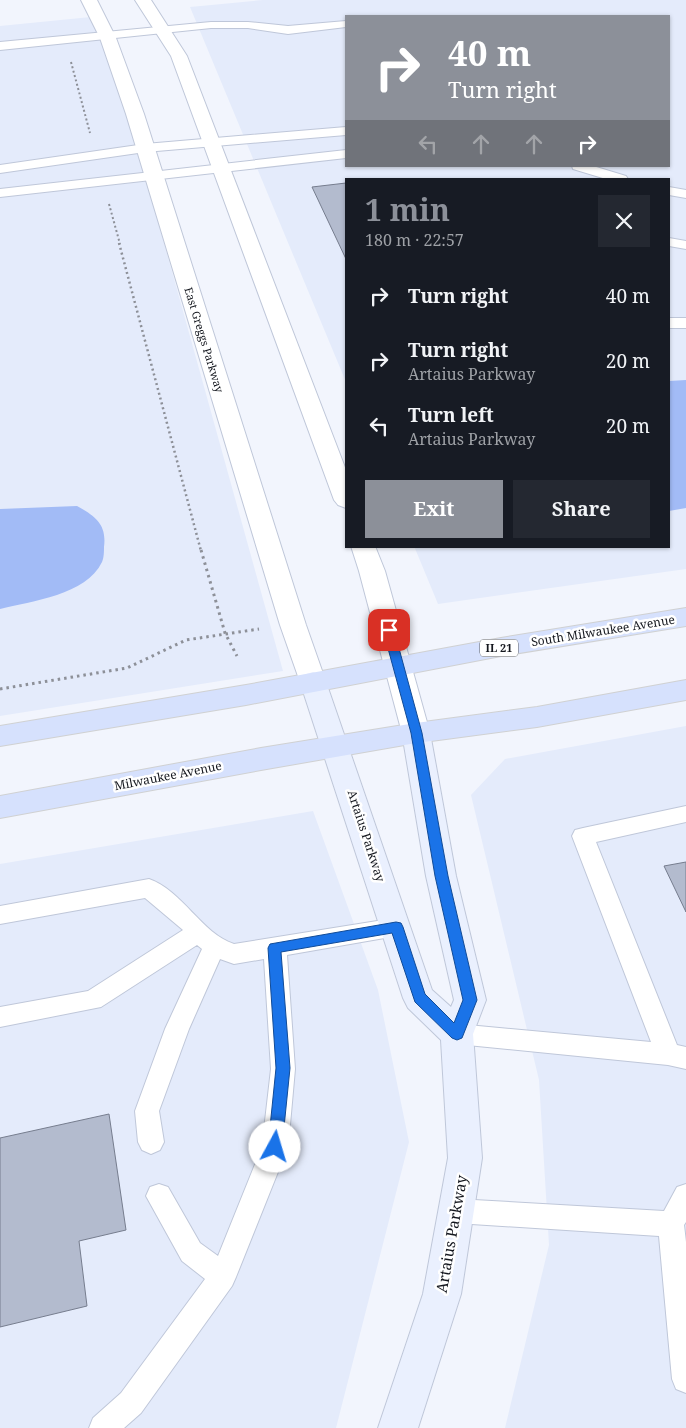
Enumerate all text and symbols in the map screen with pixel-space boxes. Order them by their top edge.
text: 40 m [448,29,531,76]
icon: right [365,35,430,100]
text: Turn right [448,74,557,104]
icon: left [414,130,442,158]
icon: ahead [467,130,495,158]
icon: ahead [520,130,548,158]
icon: right [573,130,601,158]
text: 1 min [365,189,450,230]
button: close [598,195,650,247]
text: 180 m · 22:57 [365,229,464,251]
icon: right [365,282,393,310]
text: Turn right [408,283,508,309]
text: 40 m [606,283,650,309]
street label: East Greggs Parkway [181,285,228,395]
text: Turn right [408,337,508,363]
icon: right [365,347,393,375]
text: 20 m [606,348,650,374]
text: Artaius Parkway [408,363,535,385]
text: Turn left [408,402,494,428]
icon: left [365,412,393,440]
text: 20 m [606,413,650,439]
text: Artaius Parkway [408,428,535,450]
button: Exit [365,480,503,538]
button: Share [513,480,650,538]
pin [368,609,410,651]
street label: South Milwaukee Avenue [530,611,676,650]
icon: arrive [375,616,403,644]
road number: IL 21 [480,640,518,656]
street label: Milwaukee Avenue [113,757,223,794]
street label: Artaius Parkway [344,788,389,884]
position arrow [248,1120,300,1172]
street label: Artaius Parkway [431,1173,471,1294]

